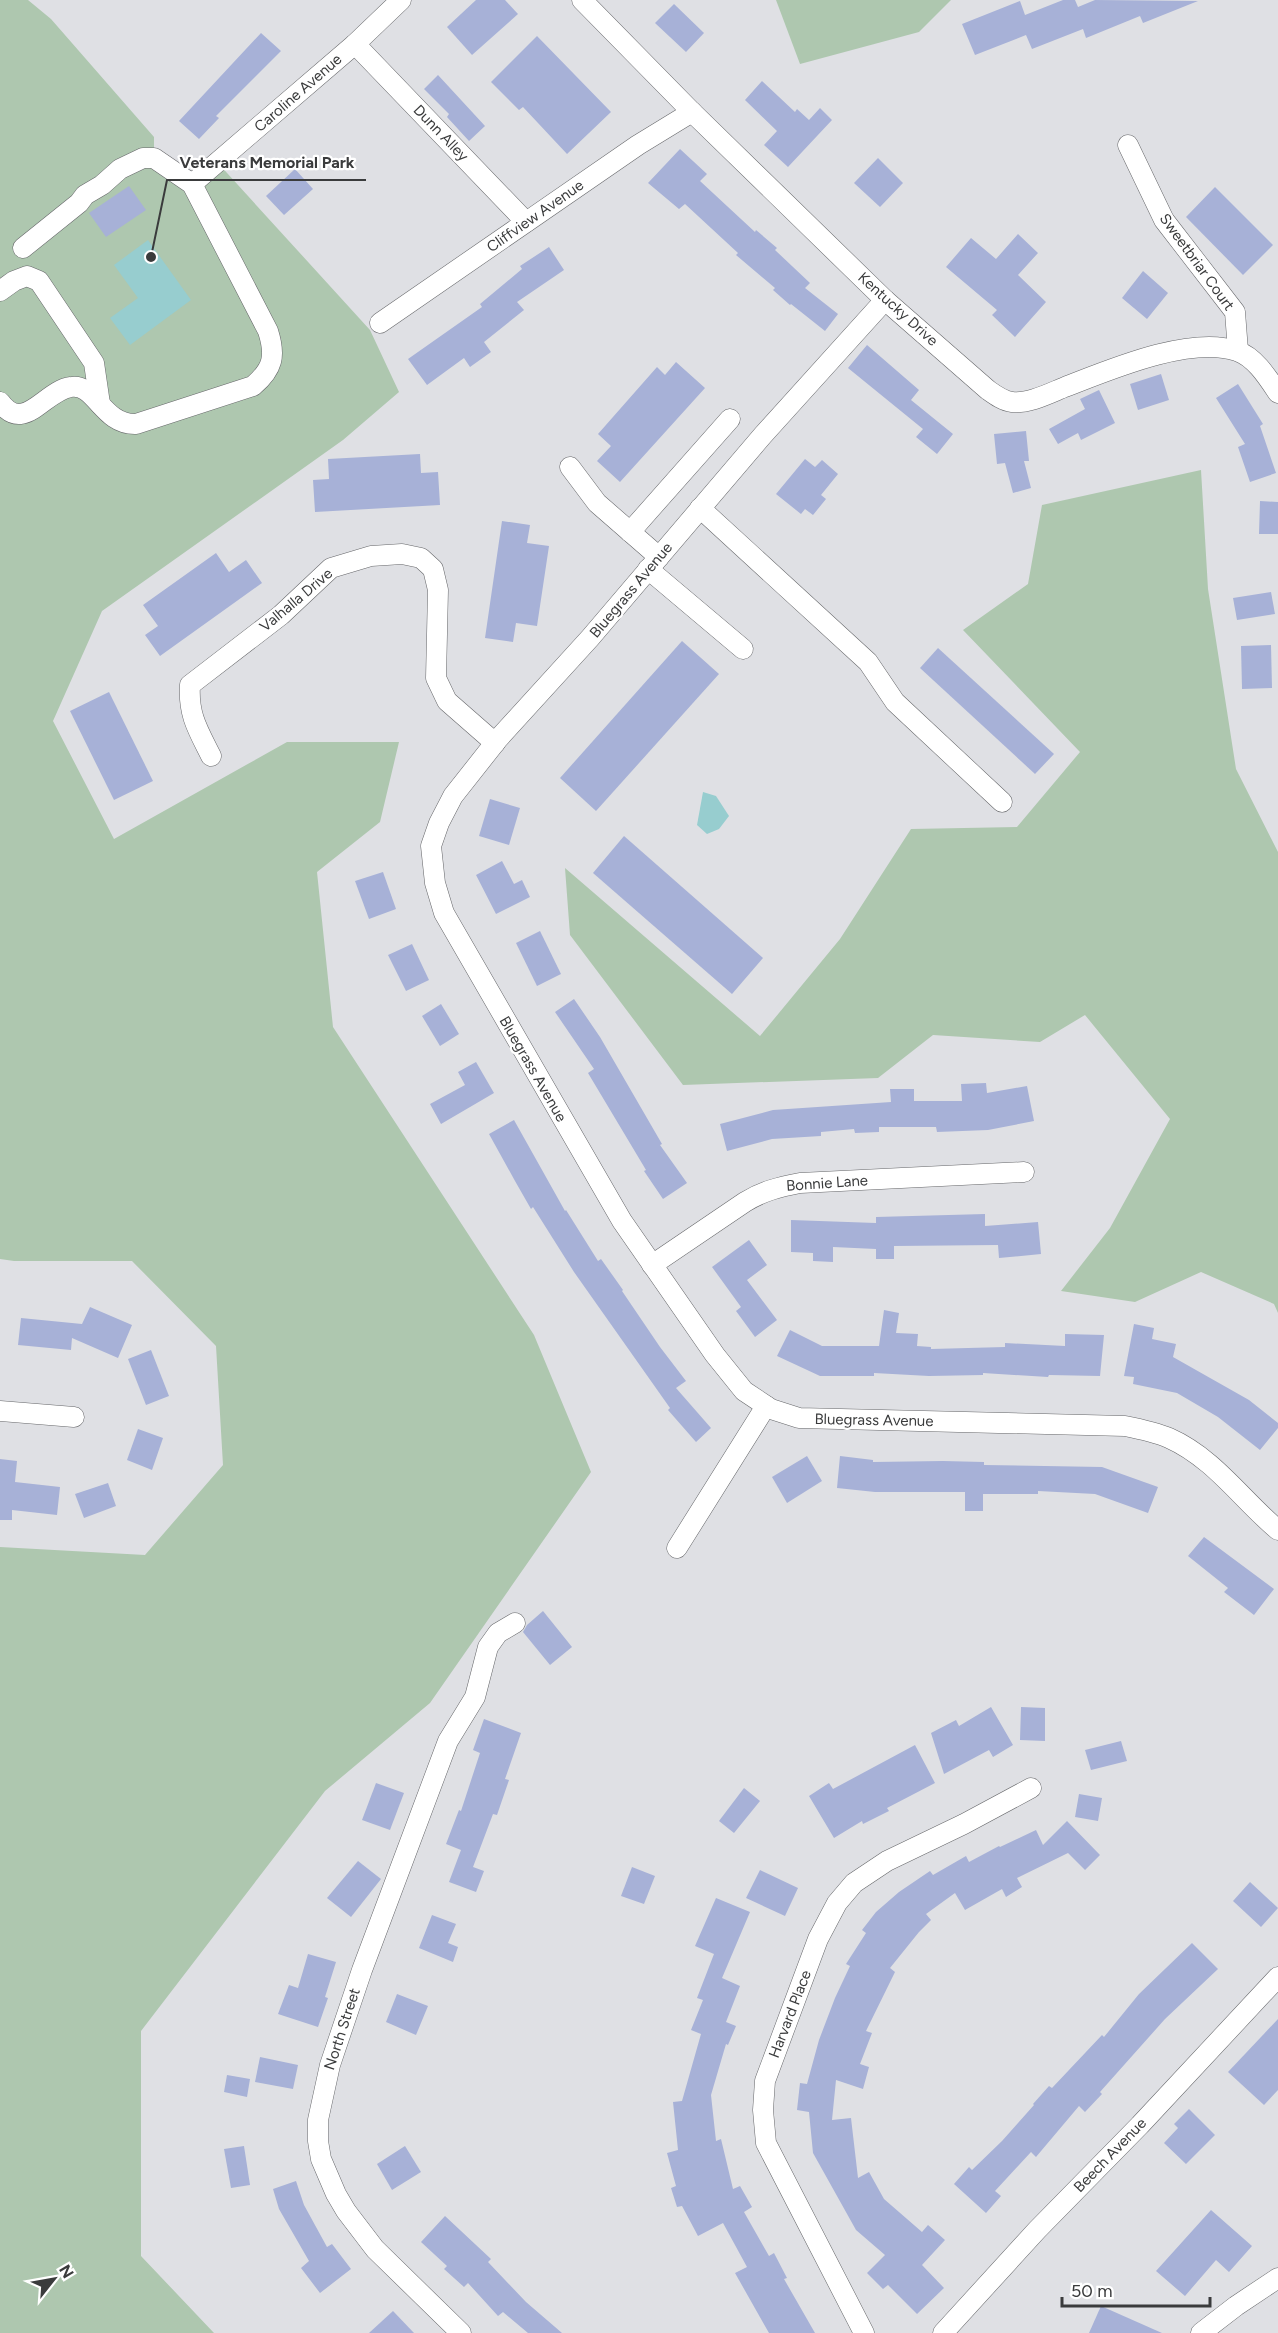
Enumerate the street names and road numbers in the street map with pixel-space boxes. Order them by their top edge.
street label: Caroline Avenue [251,50,345,136]
street label: Dunn Alley [410,101,472,165]
street label: Cliffview Avenue [483,176,587,256]
street label: Sweetbriar Court [1156,210,1238,314]
street label: Kentucky Drive [854,268,942,350]
street label: Bluegrass Avenue [586,539,676,641]
street label: Valhalla Drive [256,564,336,636]
street label: Bluegrass Avenue [495,1013,571,1125]
street label: Bonnie Lane [785,1171,869,1195]
street label: Bluegrass Avenue [814,1410,934,1430]
street label: Harvard Place [765,1967,815,2061]
street label: North Street [320,1985,364,2072]
street label: Beech Avenue [1070,2114,1150,2196]

